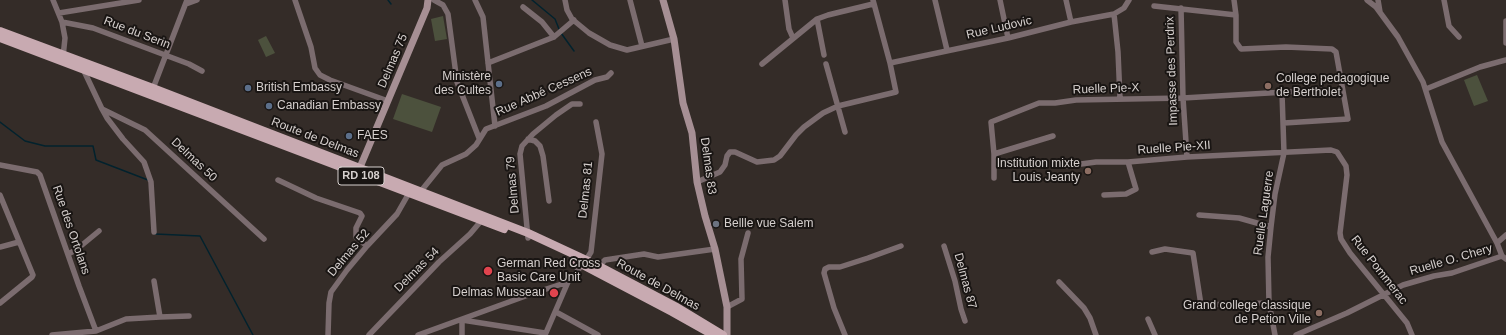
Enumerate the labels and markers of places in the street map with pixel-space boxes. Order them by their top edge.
place label: Ministère des Cultes [434,70,491,98]
place label: College pedagogique de Bertholet [1276,72,1389,100]
marker: Ministère des Cultes [494,79,504,89]
place label: British Embassy [256,81,342,95]
marker: College pedagogique de Bertholet [1263,81,1273,91]
marker: British Embassy [243,83,253,93]
place label: Canadian Embassy [277,99,381,113]
marker: Canadian Embassy [264,101,274,111]
place label: FAES [357,129,388,143]
marker: FAES [344,131,354,141]
place label: Institution mixte Louis Jeanty [997,157,1080,185]
marker: Institution mixte Louis Jeanty [1083,166,1093,176]
place label: Bellle vue Salem [724,217,813,231]
marker: Bellle vue Salem [711,219,721,229]
place label: German Red Cross Basic Care Unit [497,257,600,285]
marker: German Red Cross Basic Care Unit [482,265,494,277]
place label: Delmas Musseau [452,286,545,300]
marker: Delmas Musseau [548,287,560,299]
place label: Grand college classique de Petion Ville [1183,299,1311,327]
marker: Grand college classique de Petion Ville [1314,308,1324,318]

